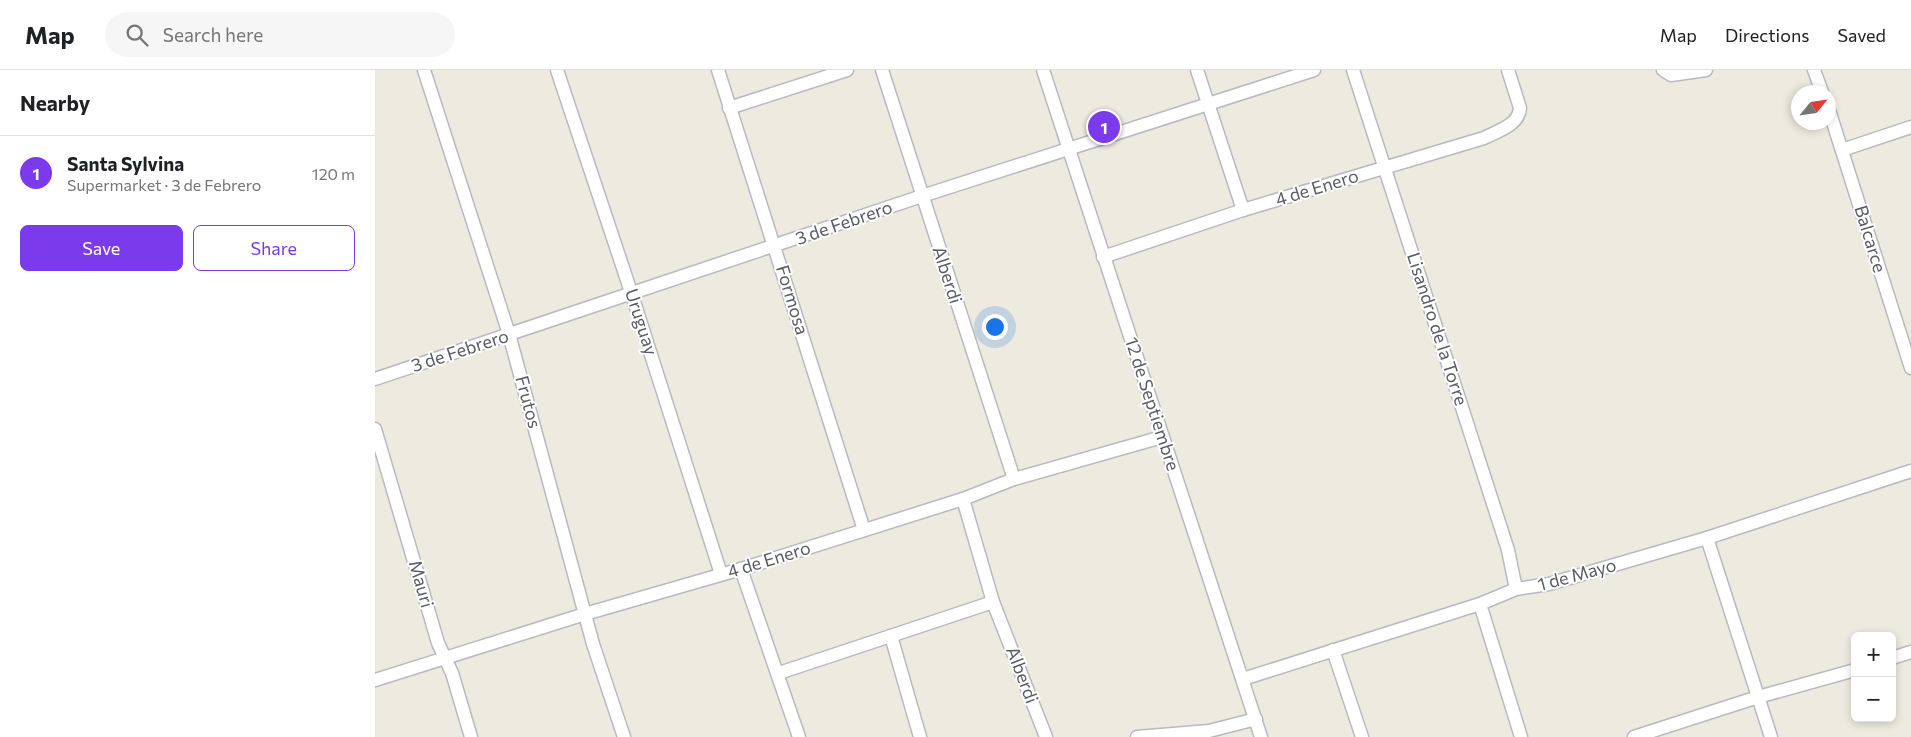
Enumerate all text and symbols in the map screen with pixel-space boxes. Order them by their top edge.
search box [105,12,455,57]
text: Map [25,20,75,49]
icon: search [123,21,151,49]
text: Search here [163,23,263,46]
text: Map [1660,24,1697,46]
text: Directions [1725,24,1809,46]
text: Saved [1837,24,1886,46]
north arrow [1791,85,1836,130]
text: Nearby [20,90,90,115]
pin: 1 [1088,108,1120,146]
text: Santa Sylvina [67,152,184,175]
text: 1 [32,164,40,183]
text: 120 m [312,164,355,183]
street label: 4 de Enero [1273,164,1361,210]
text: Supermarket · 3 de Febrero [67,175,261,194]
street label: 3 de Febrero [792,195,895,249]
street label: Balcarce [1850,202,1892,275]
button: Save [20,225,183,271]
button: Share [193,225,355,271]
street label: Alberdi [928,243,968,306]
street label: Lisandro de la Torre [1403,249,1473,408]
street label: Formosa [772,262,814,337]
street label: Uruguay [621,286,663,358]
your location [982,314,1008,340]
street label: 3 de Febrero [408,324,511,376]
street label: 12 de Septiembre [1121,334,1185,473]
street label: Frutos [511,373,546,430]
street label: 4 de Enero [725,536,813,582]
street label: 1 de Mayo [1535,553,1618,595]
street label: Mauri [405,557,439,610]
map controls [1851,632,1896,722]
button: + [1851,632,1896,677]
street label: Alberdi [1002,643,1044,706]
button: − [1851,677,1896,722]

